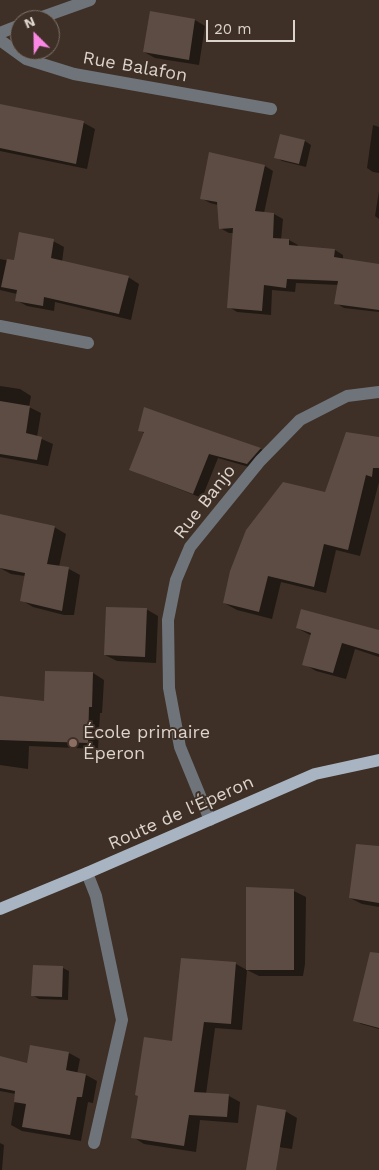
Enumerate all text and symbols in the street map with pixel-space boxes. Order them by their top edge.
north arrow [10,10,60,60]
scale bar [209,10,298,42]
text: N [22,13,37,32]
text: 20 m [214,20,252,38]
street label: Rue Balafon [81,47,189,87]
street label: Rue Banjo [169,461,241,543]
place label: École primaire Éperon [83,722,210,764]
marker: École primaire Éperon [67,737,79,749]
street label: Route de l'Éperon [105,771,257,855]

